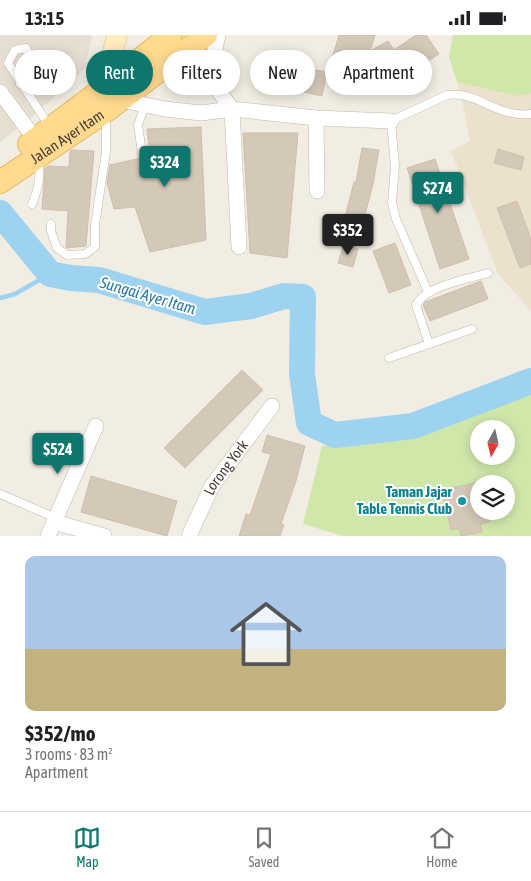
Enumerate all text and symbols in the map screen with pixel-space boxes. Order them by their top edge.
text: 13:15 [25,7,64,29]
chip: Buy [15,50,76,95]
chip: Rent [86,50,153,95]
chip: Filters [163,50,240,95]
chip: New [250,50,315,95]
chip: Apartment [325,50,432,95]
street label: Jalan Ayer Itam [27,106,107,167]
pin: $324 [135,145,195,188]
text: $324 [150,153,180,171]
pin: $274 [408,171,468,214]
text: $274 [423,179,453,197]
pin: $352 [318,213,378,256]
text: $352 [333,221,363,239]
water label: Sungai Ayer Itam [97,272,198,318]
north arrow [470,420,515,465]
map controls [470,420,515,520]
pin: $524 [28,433,88,475]
street label: Lorong York [200,436,252,498]
text: $524 [43,440,73,458]
button: layers [470,475,515,520]
place label: Taman Jajar Table Tennis Club [357,483,453,517]
marker: Taman Jajar Table Tennis Club [456,495,468,507]
icon: home [221,589,311,679]
text: $352/mo [25,721,96,745]
text: 3 rooms · 83 m² [25,745,113,763]
text: Apartment [25,763,88,781]
tab: Map [73,824,101,870]
tab: Saved [248,824,279,870]
tab: Home [426,824,457,870]

